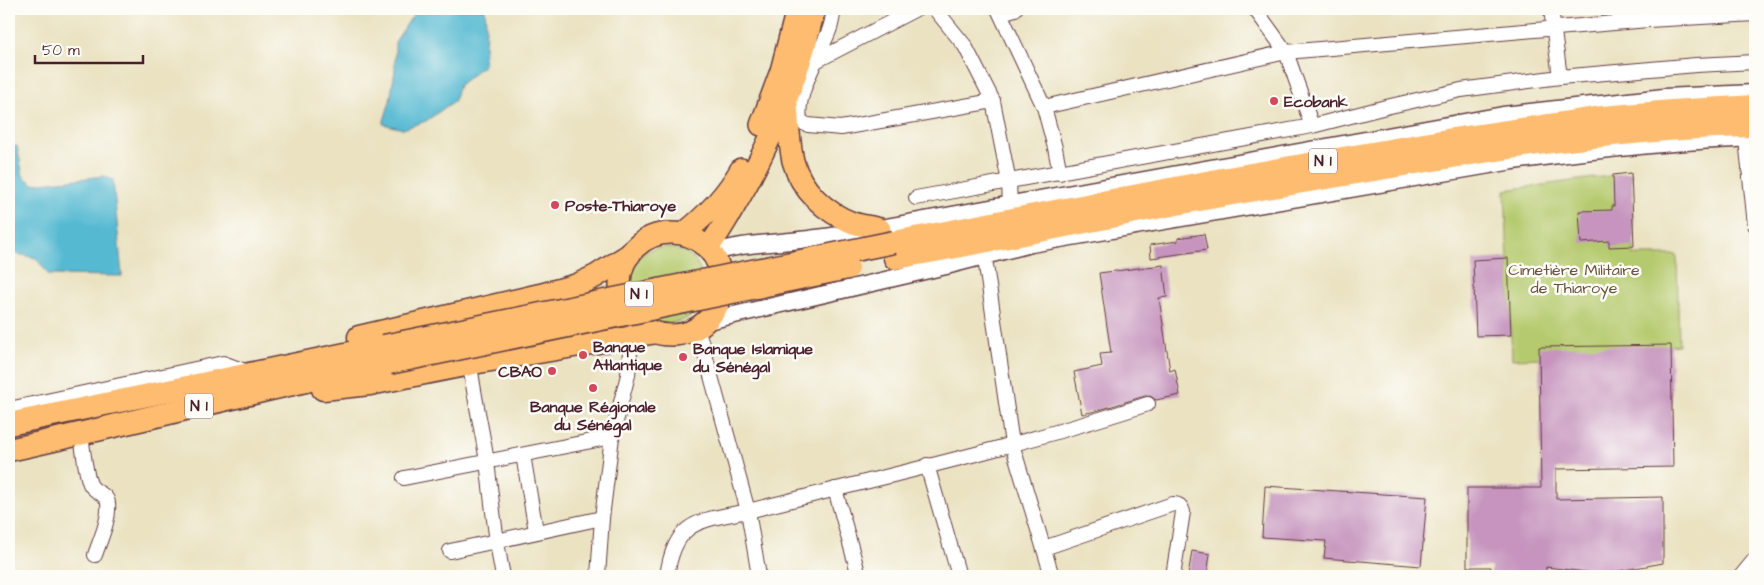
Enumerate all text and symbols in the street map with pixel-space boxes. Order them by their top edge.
scale bar [35,32,142,64]
text: 50 m [42,40,80,61]
place label: Ecobank [1284,91,1348,113]
marker: Ecobank [1268,95,1280,107]
road number: N 1 [1309,148,1337,174]
place label: Poste-Thiaroye [565,195,676,218]
marker: Poste-Thiaroye [549,199,561,211]
park label: Cimetière Militaire de Thiaroye [1508,259,1640,300]
road number: N 1 [625,282,653,306]
place label: Banque Atlantique [593,336,663,376]
place label: Banque Islamique du Sénégal [692,338,813,380]
marker: Banque Atlantique [577,349,589,361]
marker: Banque Islamique du Sénégal [677,351,689,363]
place label: CBAO [498,361,542,383]
marker: CBAO [546,365,558,377]
marker: Banque Régionale du Sénégal [587,382,599,394]
road number: N 1 [185,394,213,418]
place label: Banque Régionale du Sénégal [530,396,656,438]

